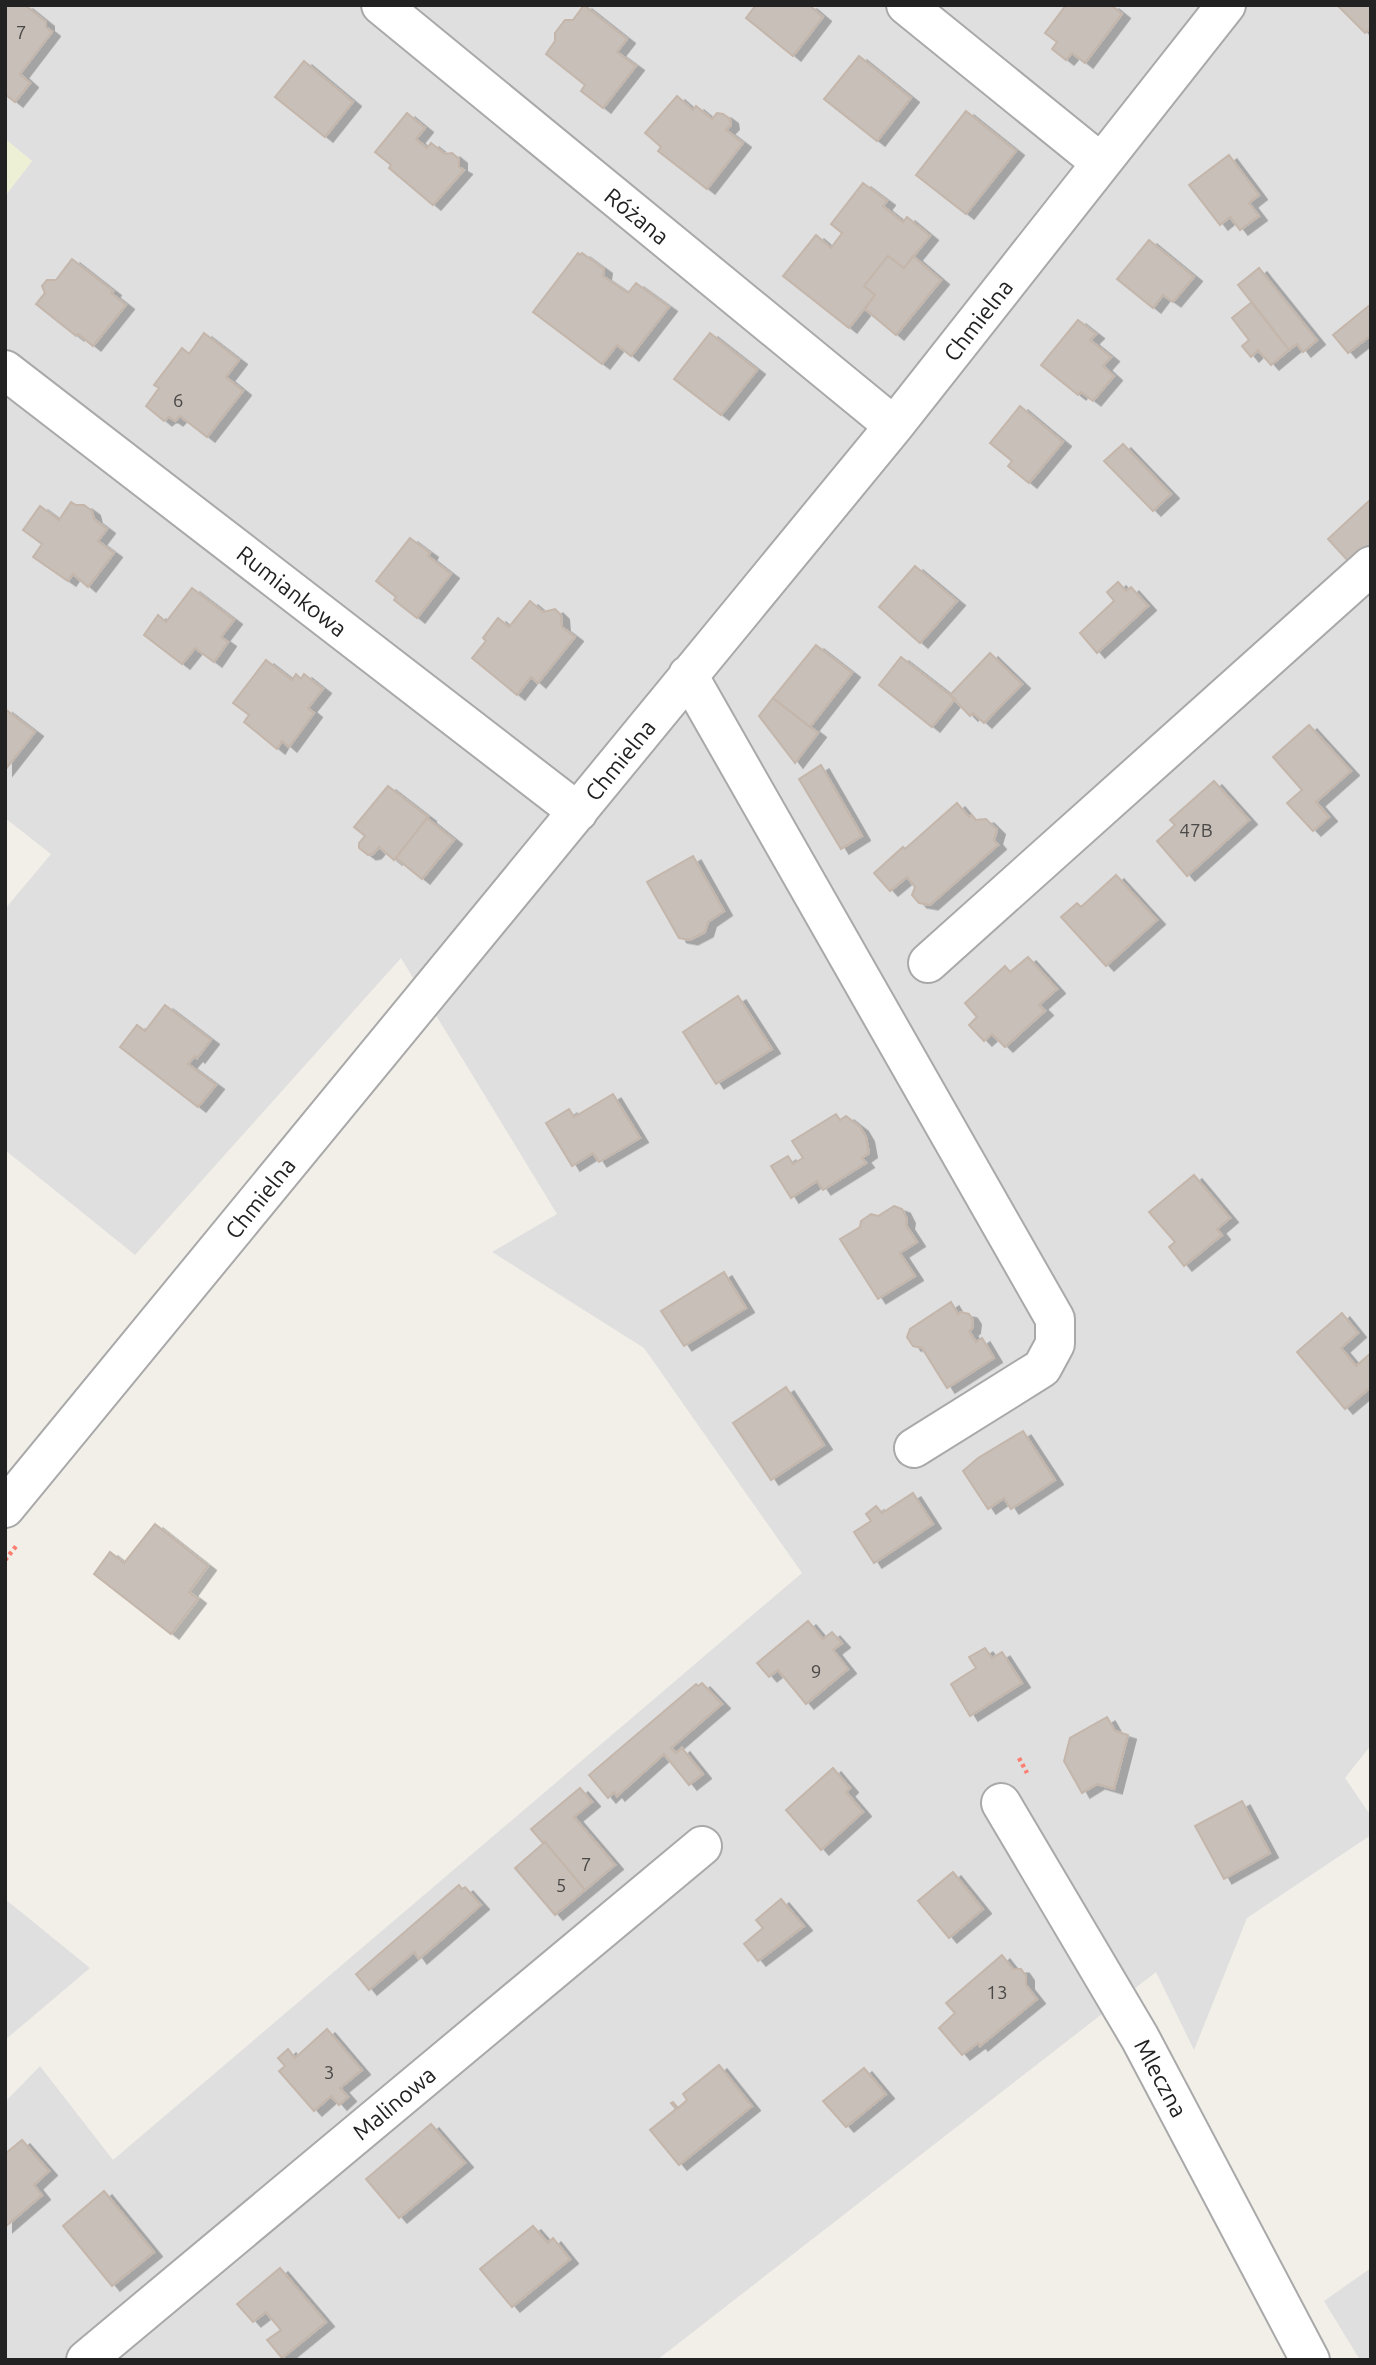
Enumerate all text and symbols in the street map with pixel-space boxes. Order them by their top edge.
house number: 7 [16,21,26,43]
street label: Różana [600,183,674,249]
street label: Chmielna [938,274,1018,366]
house number: 6 [173,389,183,411]
street label: Rumiankowa [232,540,352,642]
street label: Chmielna [580,715,660,805]
house number: 47B [1179,819,1213,841]
street label: Chmielna [220,1153,300,1243]
house number: 9 [811,1660,821,1682]
house number: 7 [581,1853,591,1875]
house number: 5 [556,1874,566,1896]
house number: 13 [986,1981,1008,2003]
street label: Mleczna [1130,2035,1192,2121]
house number: 3 [324,2061,334,2083]
street label: Malinowa [348,2061,440,2145]

